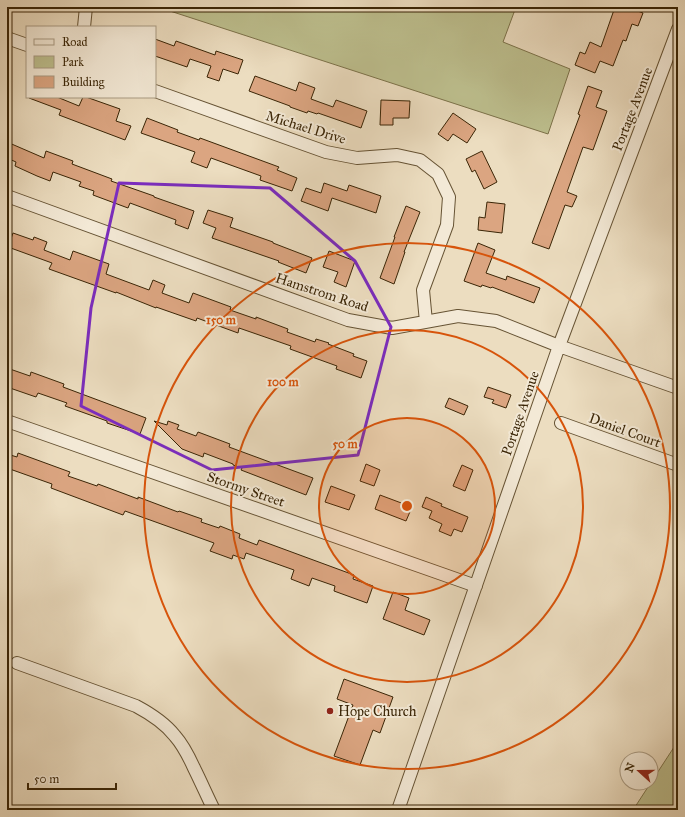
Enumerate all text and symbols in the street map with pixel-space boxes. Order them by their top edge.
legend [26,26,156,98]
text: Road [62,35,88,49]
text: Park [62,55,84,69]
street label: Portage Avenue [609,65,656,153]
text: Building [62,75,105,90]
street label: Michael Drive [264,107,348,148]
street label: Hamstrom Road [273,269,370,316]
text: 150 m [206,313,237,327]
street label: Portage Avenue [498,368,543,458]
text: 100 m [267,375,300,389]
street label: Daniel Court [587,410,663,451]
text: 50 m [332,437,359,451]
street label: Stormy Street [205,468,287,511]
centre of rings [400,499,414,513]
place label: Hope Church [338,703,417,720]
marker: Hope Church [325,706,335,716]
north arrow [619,751,659,791]
text: N [622,760,638,774]
scale bar [28,765,116,791]
text: 50 m [34,772,59,786]

